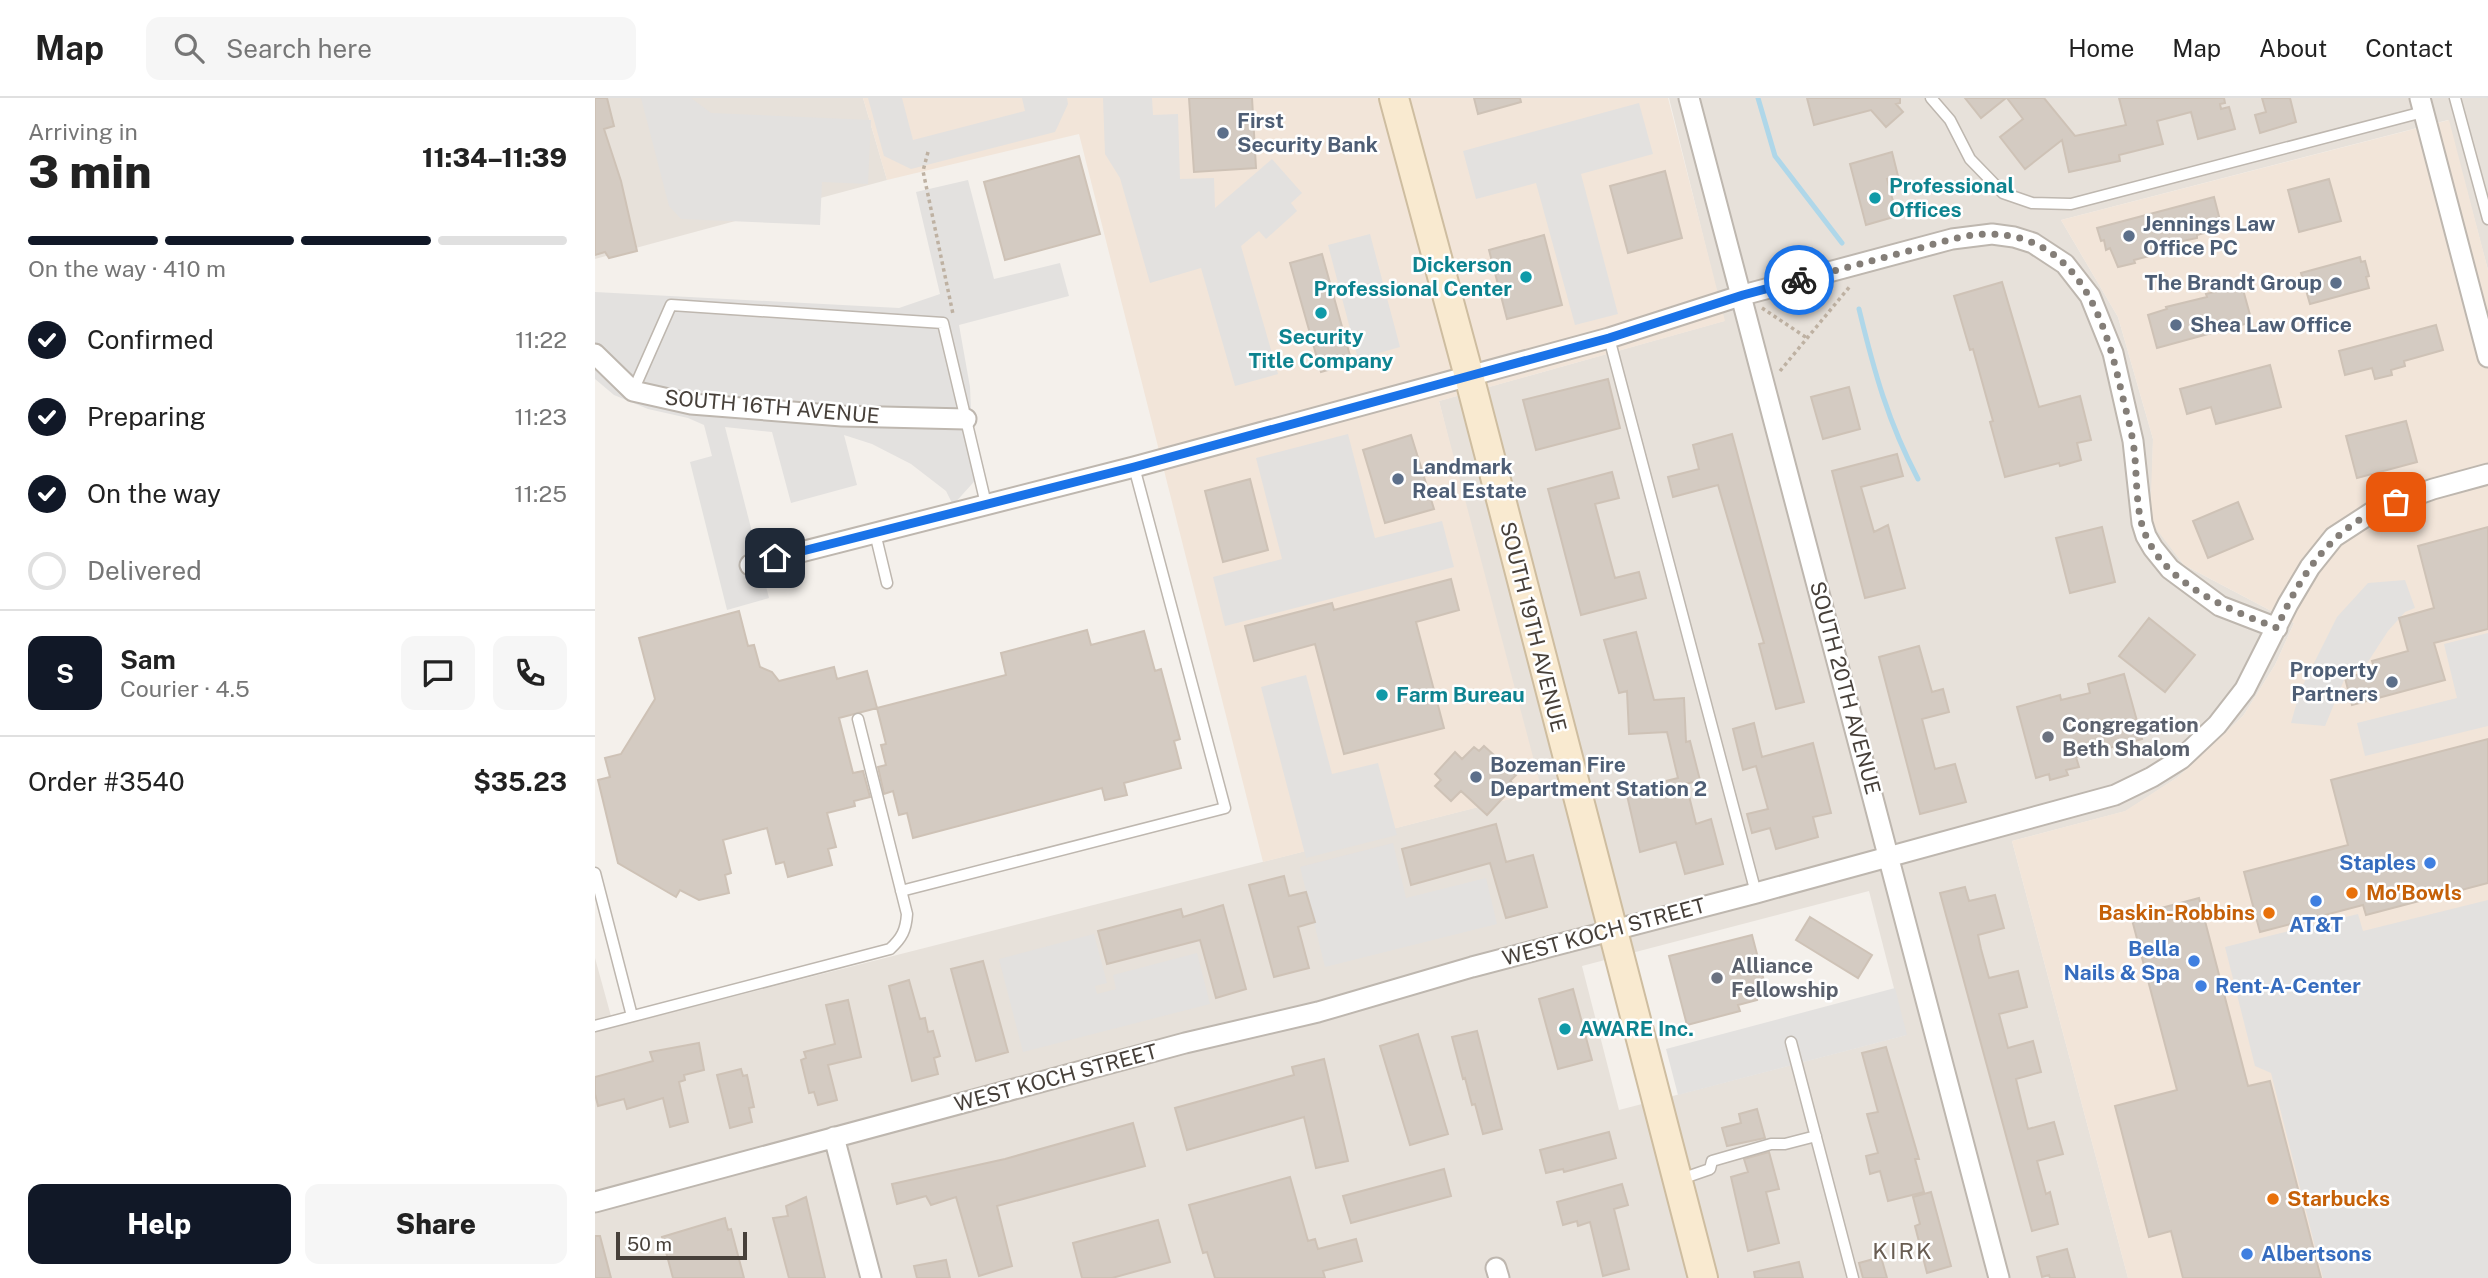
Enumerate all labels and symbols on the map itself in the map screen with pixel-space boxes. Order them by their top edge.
place label: First Security Bank [1237,108,1378,157]
marker: First Security Bank [1215,125,1231,141]
place label: Professional Offices [1889,173,2014,222]
marker: Professional Offices [1867,190,1883,206]
place label: Jennings Law Office PC [2143,211,2276,260]
marker: Jennings Law Office PC [2121,228,2137,244]
courier [1764,245,1834,315]
place label: Dickerson Professional Center [1313,252,1512,301]
marker: Dickerson Professional Center [1518,269,1534,285]
place label: The Brandt Group [2145,270,2322,295]
marker: The Brandt Group [2328,275,2344,291]
marker: Security Title Company [1313,305,1329,321]
place label: Shea Law Office [2190,312,2352,337]
marker: Shea Law Office [2168,317,2184,333]
place label: Security Title Company [1249,324,1394,373]
street label: SOUTH 16TH AVENUE [663,385,881,428]
place label: Landmark Real Estate [1412,454,1527,503]
marker: Landmark Real Estate [1390,471,1406,487]
pin [2366,472,2426,532]
street label: SOUTH 19TH AVENUE [1495,519,1572,735]
pin [745,528,805,588]
street label: SOUTH 20TH AVENUE [1805,579,1886,797]
place label: Property Partners [2290,657,2378,706]
marker: Property Partners [2384,674,2400,690]
place label: Farm Bureau [1396,682,1525,707]
marker: Farm Bureau [1374,687,1390,703]
place label: Congregation Beth Shalom [2062,712,2199,761]
marker: Congregation Beth Shalom [2040,729,2056,745]
place label: Bozeman Fire Department Station 2 [1490,752,1707,801]
marker: Bozeman Fire Department Station 2 [1468,769,1484,785]
place label: Staples [2339,850,2416,875]
marker: Staples [2422,855,2438,871]
place label: Mo'Bowls [2366,880,2462,905]
marker: Mo'Bowls [2344,885,2360,901]
street label: WEST KOCH STREET [1500,892,1708,971]
marker: AT&T [2308,893,2324,909]
place label: Baskin-Robbins [2098,900,2255,925]
marker: Baskin-Robbins [2261,905,2277,921]
place label: AT&T [2289,912,2343,937]
place label: Bella Nails & Spa [2063,936,2180,985]
place label: Alliance Fellowship [1731,953,1838,1002]
marker: Bella Nails & Spa [2186,953,2202,969]
marker: Alliance Fellowship [1709,970,1725,986]
place label: Rent-A-Center [2215,973,2361,998]
marker: Rent-A-Center [2193,978,2209,994]
place label: AWARE Inc. [1579,1016,1694,1041]
marker: AWARE Inc. [1557,1021,1573,1037]
street label: WEST KOCH STREET [952,1038,1160,1117]
place label: Starbucks [2287,1186,2390,1211]
marker: Starbucks [2265,1191,2281,1207]
scale bar [616,1229,747,1261]
district label: KIRK [1872,1237,1934,1264]
place label: Albertsons [2261,1241,2372,1266]
marker: Albertsons [2239,1246,2255,1262]

